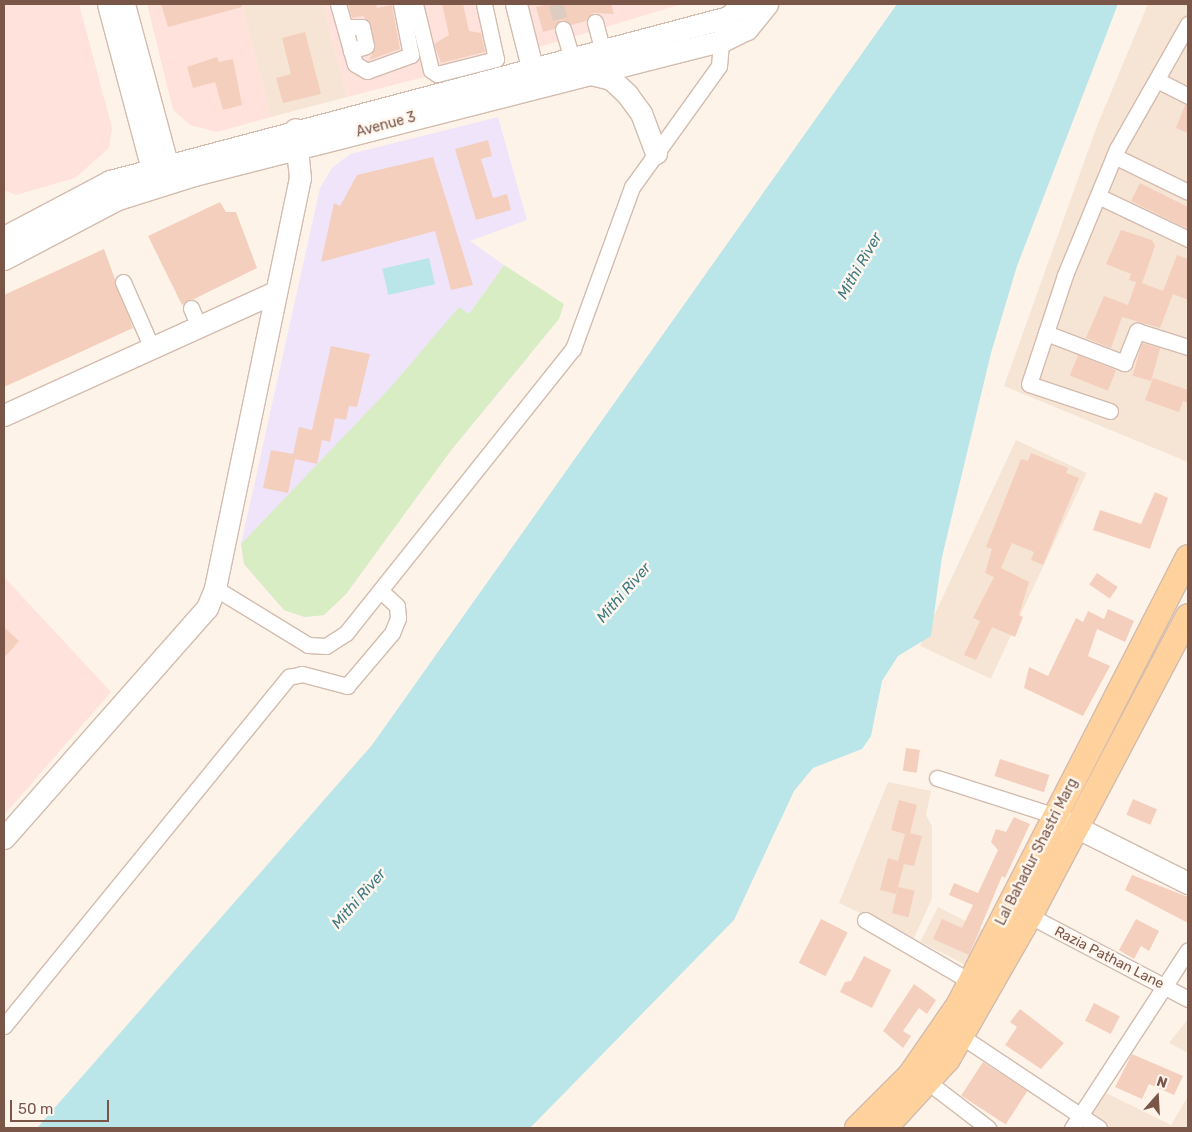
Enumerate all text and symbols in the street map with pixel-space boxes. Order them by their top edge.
street label: Avenue 3 [354,109,418,141]
water label: Mithi River [834,230,886,302]
water label: Mithi River [593,559,655,627]
street label: Lal Bahadur Shastri Marg [992,775,1082,929]
water label: Mithi River [328,865,390,933]
street label: Razia Pathan Lane [1051,923,1167,993]
north arrow [1132,1072,1182,1122]
text: N [1155,1073,1170,1092]
scale bar [12,1090,111,1122]
text: 50 m [18,1100,53,1118]

